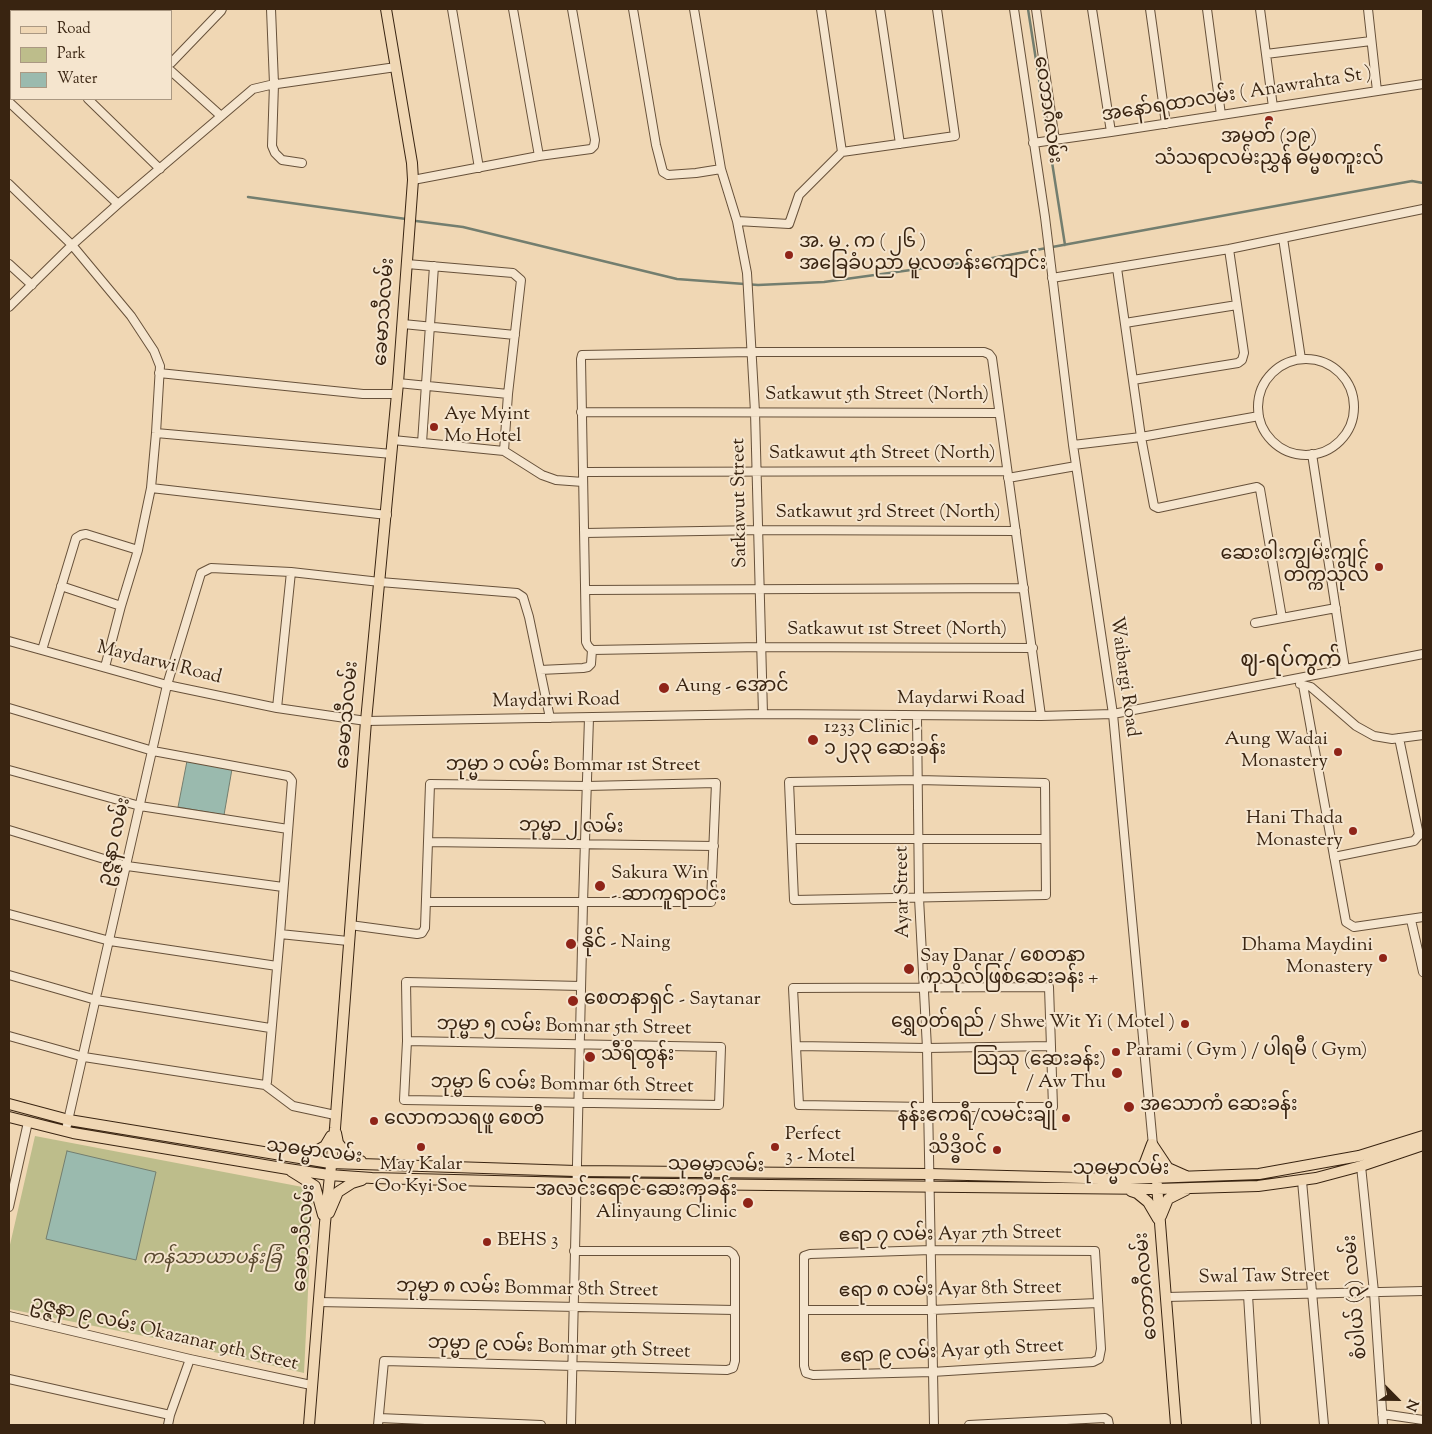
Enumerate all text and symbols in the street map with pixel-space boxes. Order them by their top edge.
legend [10,10,172,100]
text: Road [57,19,91,40]
text: Park [57,44,86,65]
street label: ဝေဘာဂီလမ်း [1027,55,1065,165]
street label: အနော်ရထာလမ်း ( Anawrahta St ) [1100,63,1374,129]
text: Water [57,69,97,90]
marker: အမှတ် (၁၉) သံသရာလမ်းညွှန် ဓမ္မစကူးလ် [1263,114,1275,126]
place label: အမှတ် (၁၉) သံသရာလမ်းညွှန် ဓမ္မစကူးလ် [1154,128,1384,172]
place label: အ. မ . က ( ၂၆ ) အခြေခံပညာ မူလတန်းကျောင်း [799,233,1046,277]
marker: အ. မ . က ( ၂၆ ) အခြေခံပညာ မူလတန်းကျောင်း [783,249,795,261]
street label: ခေမာသီလမ်း [371,257,401,367]
street label: Satkawut 5th Street (North) [765,385,989,407]
place label: Aye Myint Mo Hotel [444,405,530,449]
marker: Aye Myint Mo Hotel [428,421,440,433]
street label: Satkawut Street [728,438,754,568]
street label: Satkawut 4th Street (North) [769,444,995,466]
street label: Satkawut 3rd Street (North) [776,503,1000,525]
place label: ဆေးဝါးကျွမ်းကျင် တက္ကသိုလ် [1221,545,1369,589]
marker: ဆေးဝါးကျွမ်းကျင် တက္ကသိုလ် [1373,561,1385,573]
street label: Waibargi Road [1103,615,1143,739]
street label: Satkawut 1st Street (North) [787,620,1007,642]
street label: Maydarwi Road [94,637,224,691]
district label: ဈ-ရပ်ကွက် [1240,649,1342,675]
street label: ခေမာသီလမ်း [333,660,365,770]
place label: Aung - အောင် [675,677,789,699]
marker: Aung - အောင် [657,681,671,695]
street label: Maydarwi Road [492,689,620,715]
street label: Maydarwi Road [897,689,1025,711]
place label: 1233 Clinic - ၁၂၃၃ ဆေးခန်း [824,718,946,762]
place label: Aung Wadai Monastery [1225,730,1328,774]
marker: 1233 Clinic - ၁၂၃၃ ဆေးခန်း [806,733,820,747]
marker: Aung Wadai Monastery [1332,746,1344,758]
street label: ဘုမ္မာ ၁ လမ်း Bommar 1st Street [446,756,700,778]
street label: ဥဇ္ဇနာ လမ်း [95,796,137,888]
place label: Hani Thada Monastery [1246,809,1343,853]
street label: ဘုမ္မာ ၂ လမ်း [519,816,623,840]
marker: Hani Thada Monastery [1347,825,1359,837]
street label: Ayar Street [892,846,916,938]
place label: Sakura Win - ဆာကူရာဝင်း [611,864,726,908]
marker: Sakura Win - ဆာကူရာဝင်း [593,879,607,893]
place label: နိုင် - Naing [582,933,670,955]
place label: Dhama Maydini Monastery [1242,936,1373,980]
marker: နိုင် - Naing [564,937,578,951]
place label: Say Danar / စေတနာ ကုသိုလ်ဖြစ်ဆေးခန်း + [920,947,1098,991]
marker: Dhama Maydini Monastery [1377,952,1389,964]
marker: Say Danar / စေတနာ ကုသိုလ်ဖြစ်ဆေးခန်း + [902,962,916,976]
place label: စေတနာရှင် - Saytanar [584,990,761,1012]
marker: စေတနာရှင် - Saytanar [566,994,580,1008]
place label: ရွှေဝတ်ရည် / Shwe Wit Yi ( Motel ) [891,1013,1175,1035]
street label: ဘုမ္မာ ၅ လမ်း Bomnar 5th Street [436,1014,692,1042]
marker: ရွှေဝတ်ရည် / Shwe Wit Yi ( Motel ) [1179,1018,1191,1030]
place label: Parami ( Gym ) / ပါရမီ ( Gym) [1126,1041,1367,1063]
place label: သီရိထွန်း [601,1046,674,1068]
marker: Parami ( Gym ) / ပါရမီ ( Gym) [1110,1046,1122,1058]
marker: သီရိထွန်း [583,1050,597,1064]
place label: သြသု (ဆေးခန်း) / Aw Thu [972,1051,1106,1095]
marker: သြသု (ဆေးခန်း) / Aw Thu [1110,1066,1124,1080]
street label: ဘုမ္မာ ၆ လမ်း Bommar 6th Street [430,1072,694,1100]
place label: အသောကံ ဆေးခန်း [1140,1096,1297,1118]
marker: အသောကံ ဆေးခန်း [1122,1100,1136,1114]
place label: နန်းဧကရီ/လမင်းချို [898,1107,1056,1129]
place label: လောကသရဖူ စေတီ [384,1110,544,1132]
marker: နန်းဧကရီ/လမင်းချို [1060,1112,1072,1124]
marker: လောကသရဖူ စေတီ [368,1115,380,1127]
place label: Perfect 3 - Motel [785,1125,855,1169]
street label: သုဓမ္မာလမ်း [265,1136,363,1170]
place label: သိဒ္ဓိဝင် [928,1139,987,1161]
marker: May Kalar Oo Kyi Soe [415,1141,427,1153]
marker: Perfect 3 - Motel [769,1141,781,1153]
marker: သိဒ္ဓိဝင် [991,1144,1003,1156]
place label: May Kalar Oo Kyi Soe [375,1155,467,1199]
street label: သုဓမ္မာလမ်း [668,1155,764,1179]
street label: သုဓမ္မာလမ်း [1073,1160,1169,1182]
place label: အလင်းရောင် ဆေးကုခန်း Alinyaung Clinic [535,1181,737,1225]
street label: ခေမာသီလမ်း [290,1183,322,1293]
marker: အလင်းရောင် ဆေးကုခန်း Alinyaung Clinic [741,1196,755,1210]
street label: ဧရာ ၇ လမ်း Ayar 7th Street [838,1223,1062,1249]
place label: BEHS 3 [497,1231,559,1253]
street label: ဝေဘာဂီလမ်း [1132,1231,1164,1341]
street label: စံပါယ် (၃) လမ်း [1340,1234,1374,1360]
marker: BEHS 3 [481,1236,493,1248]
park label: ကန်သာယာပန်းခြံ [142,1249,282,1271]
street label: Swal Taw Street [1198,1265,1330,1291]
street label: ဘုမ္မာ ၈ လမ်း Bommar 8th Street [396,1276,658,1304]
street label: ဧရာ ၈ လမ်း Ayar 8th Street [838,1278,1062,1304]
street label: ဥဇ္ဇနာ ၉ လမ်း Okazanar 9th Street [28,1293,300,1377]
street label: ဘုမ္မာ ၉ လမ်း Bommar 9th Street [427,1333,691,1365]
street label: ဧရာ ၉ လမ်း Ayar 9th Street [840,1336,1064,1370]
north arrow [1372,1374,1422,1424]
text: N [1399,1396,1422,1414]

